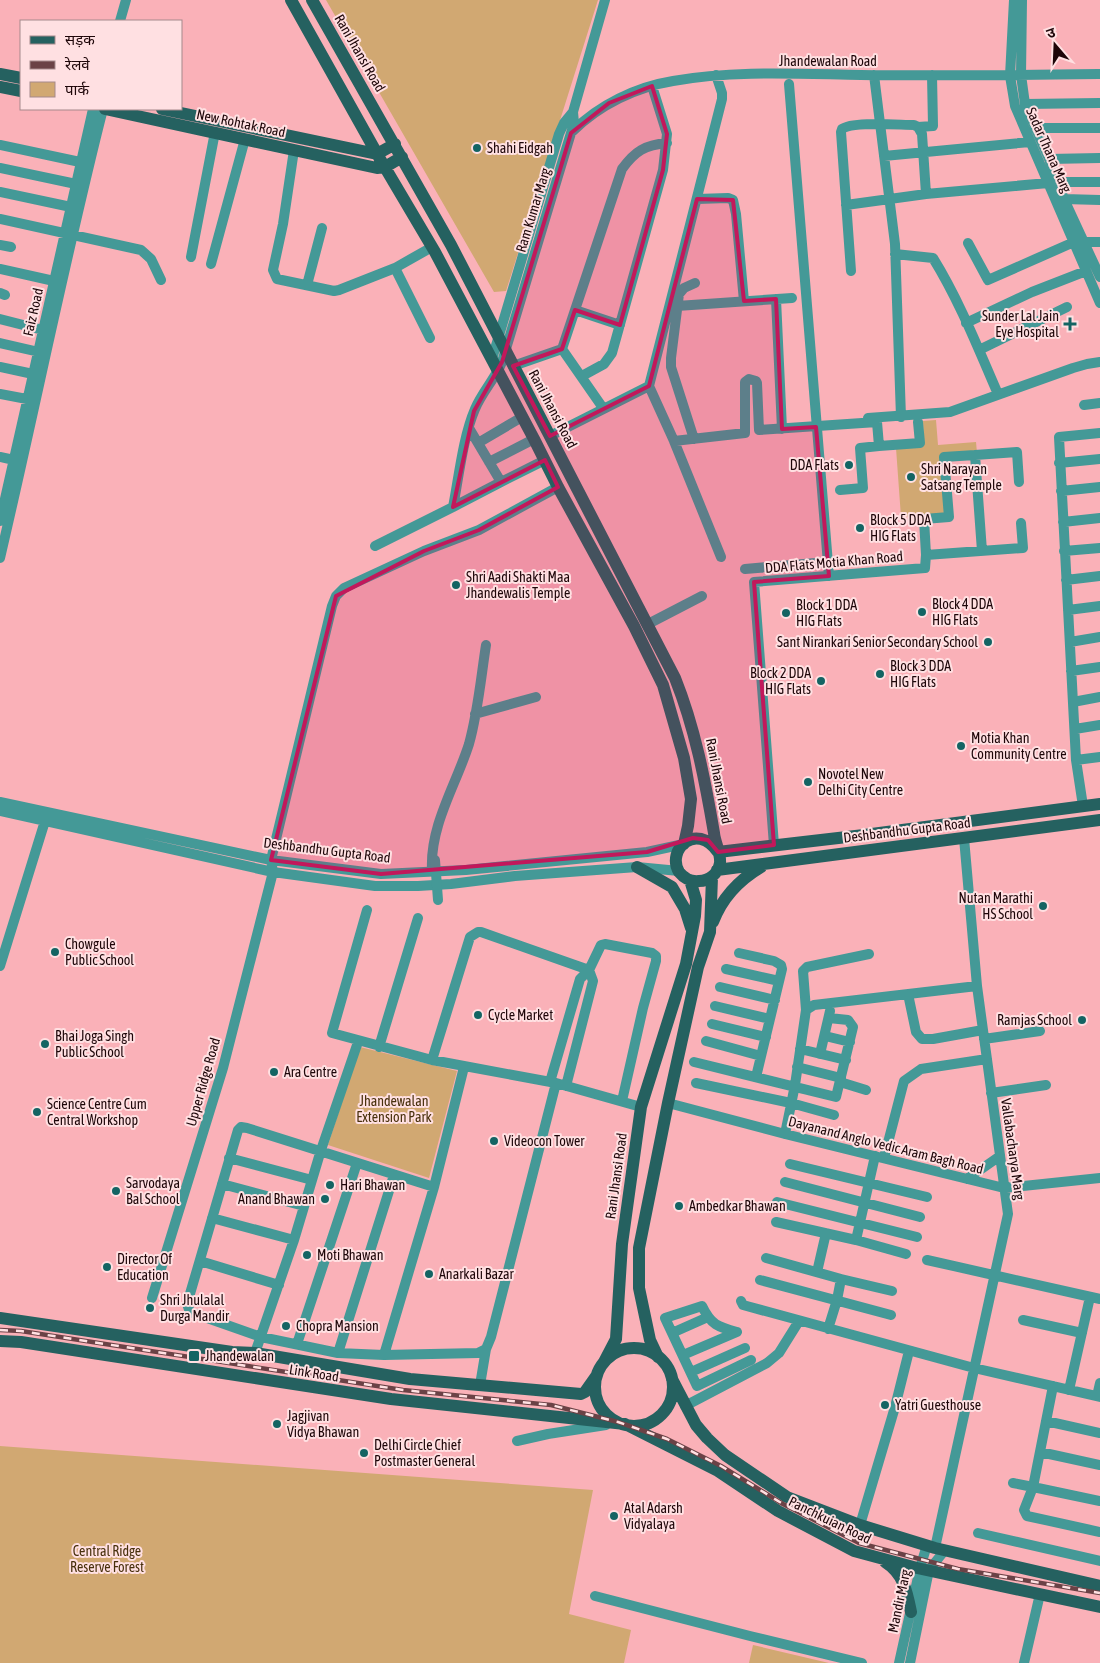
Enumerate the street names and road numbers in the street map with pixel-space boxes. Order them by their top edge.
street label: Rani Jhansi Road [331,11,389,95]
street label: Jhandewalan Road [779,53,877,69]
street label: Sadar Thana Marg [1023,105,1075,195]
street label: New Rohtak Road [195,106,287,140]
street label: Ram Kumar Marg [513,166,553,254]
street label: Faiz Road [20,286,46,338]
street label: Rani Jhansi Road [526,367,580,451]
street label: DDA Flats Motia Khan Road [764,548,904,576]
street label: Rani Jhansi Road [703,737,735,825]
street label: Deshbandhu Gupta Road [843,814,971,846]
street label: Deshbandhu Gupta Road [263,834,391,866]
street label: Upper Ridge Road [183,1036,223,1128]
street label: Vallabacharya Marg [998,1097,1028,1201]
street label: Dayanand Anglo Vedic Aram Bagh Road [787,1113,985,1177]
street label: Rani Jhansi Road [602,1132,630,1220]
street label: Link Road [288,1361,340,1385]
street label: Panchkuian Road [786,1493,874,1547]
street label: Mandir Marg [884,1568,914,1634]

